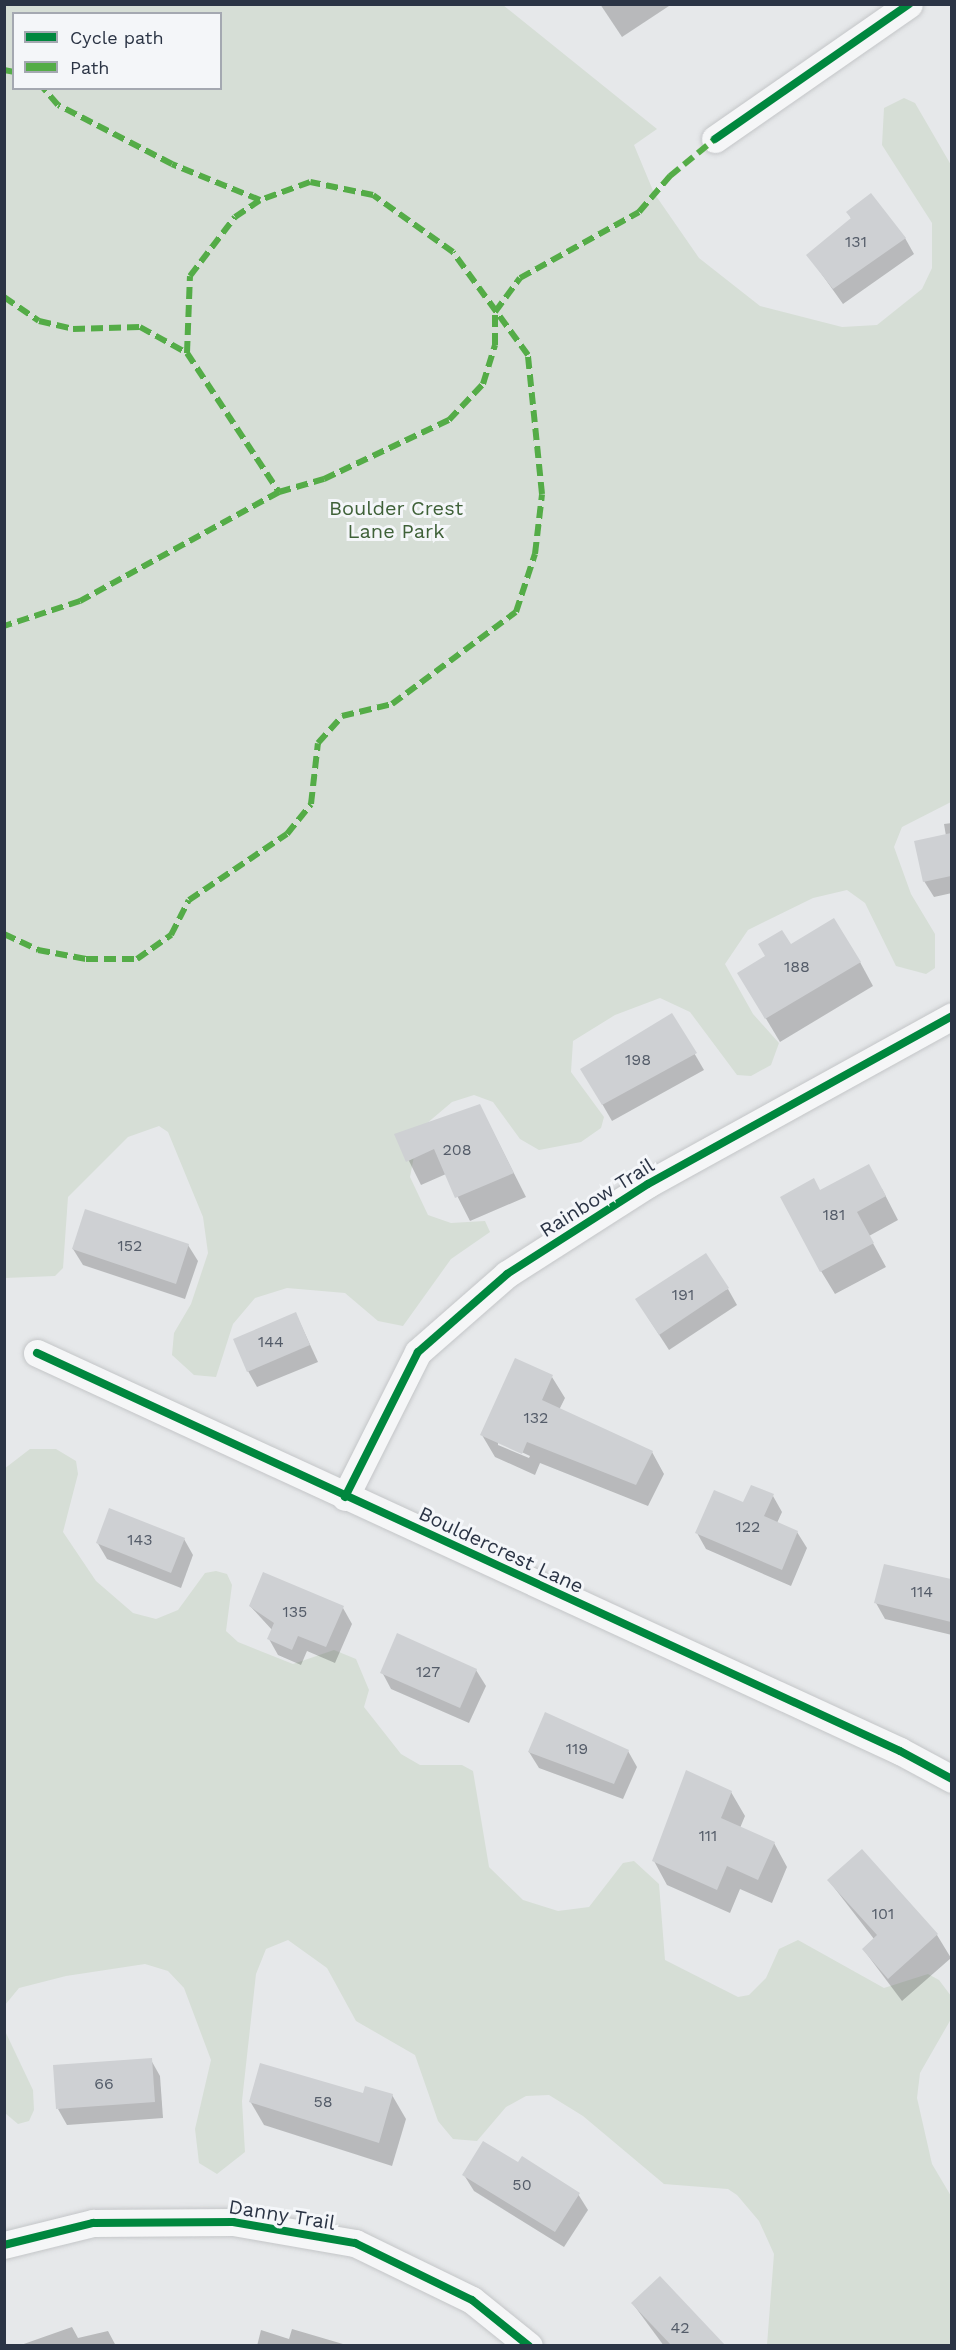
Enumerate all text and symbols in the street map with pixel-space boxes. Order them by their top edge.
legend [12,12,222,90]
text: Cycle path [70,27,164,48]
text: Path [70,57,110,78]
house number: 131 [845,232,867,252]
park label: Boulder Crest Lane Park [329,496,463,543]
house number: 188 [784,957,810,977]
house number: 198 [625,1050,651,1070]
house number: 208 [442,1140,472,1160]
street label: Rainbow Trail [535,1153,659,1243]
house number: 181 [823,1205,845,1225]
house number: 152 [118,1236,142,1256]
house number: 191 [672,1285,694,1305]
house number: 144 [258,1332,284,1352]
house number: 132 [524,1408,548,1428]
street label: Bouldercrest Lane [415,1501,587,1599]
house number: 122 [736,1517,760,1537]
house number: 143 [127,1530,153,1550]
house number: 114 [911,1582,933,1602]
house number: 135 [283,1602,307,1622]
house number: 127 [416,1662,440,1682]
house number: 119 [566,1739,588,1759]
house number: 111 [699,1826,717,1846]
house number: 101 [872,1904,894,1924]
house number: 66 [94,2074,114,2094]
house number: 58 [313,2092,333,2112]
house number: 50 [512,2175,532,2195]
street label: Danny Trail [226,2195,338,2235]
house number: 42 [670,2318,690,2338]

